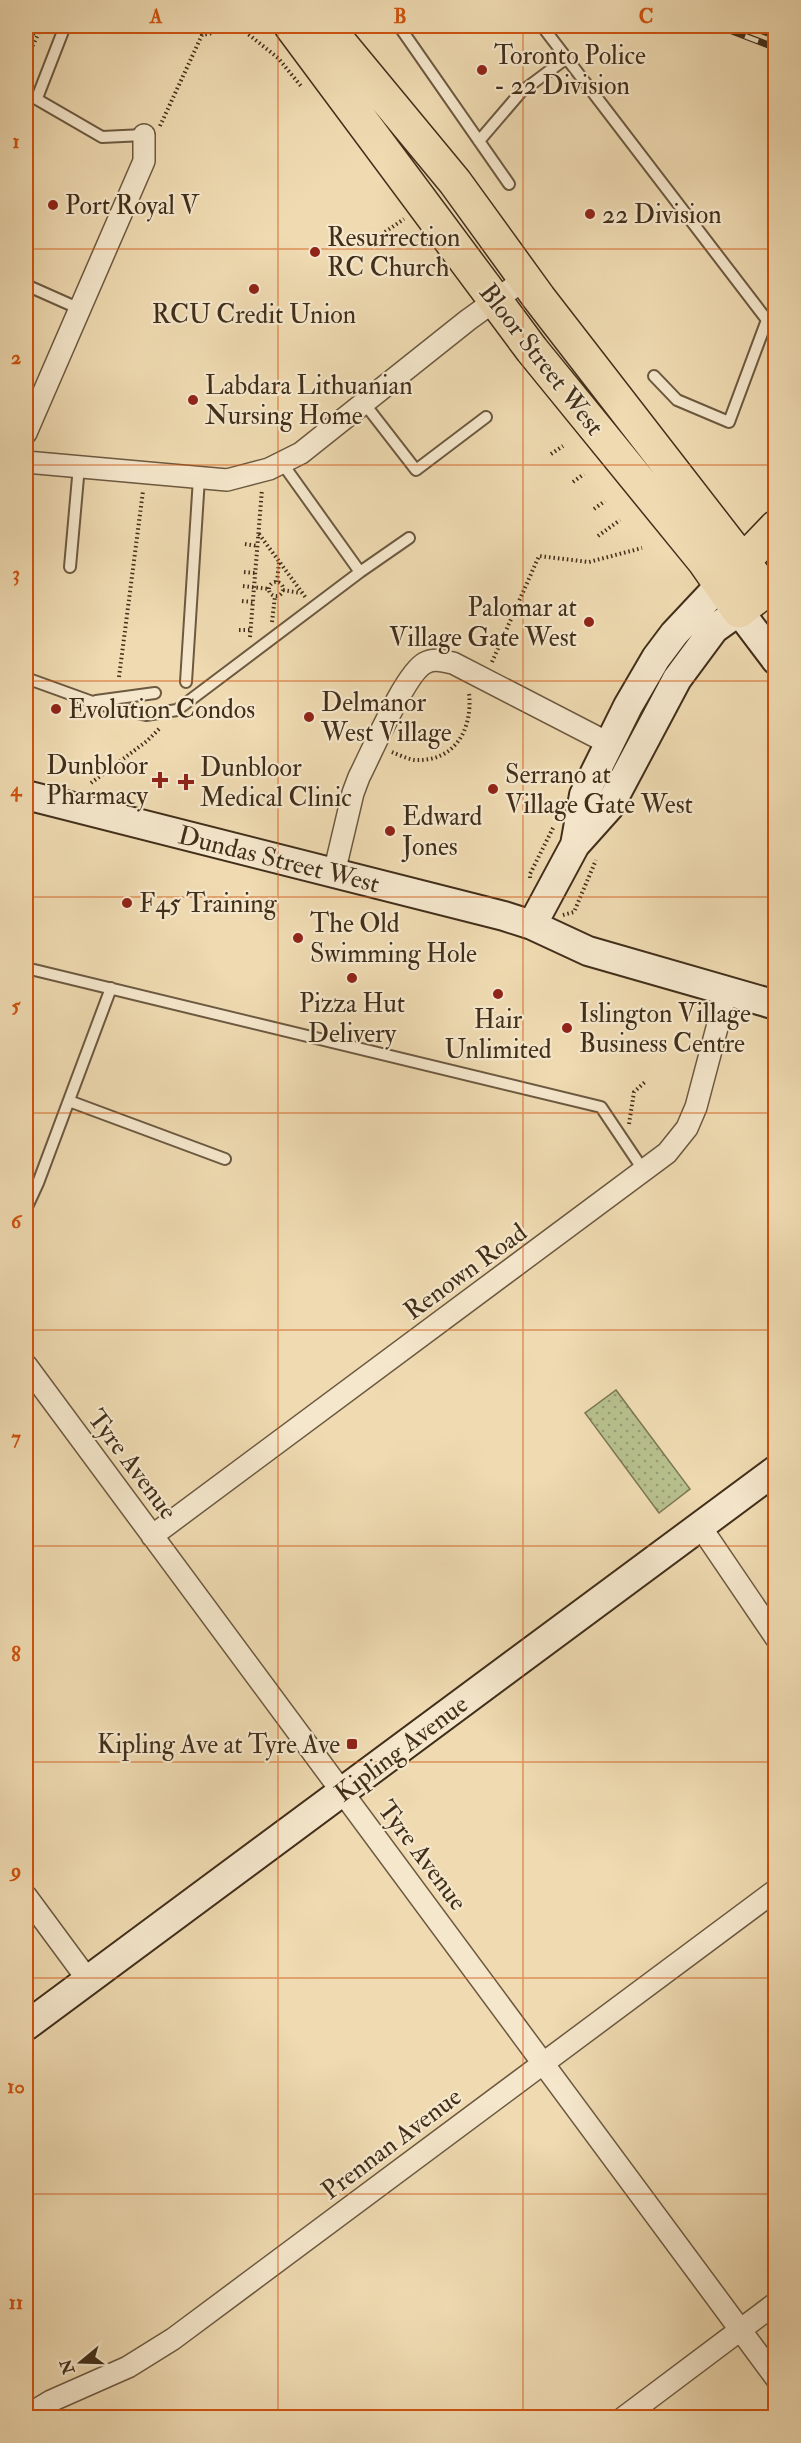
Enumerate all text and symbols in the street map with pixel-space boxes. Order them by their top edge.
text: A [149,4,163,29]
text: B [393,4,407,29]
text: C [639,4,653,29]
place label: Toronto Police - 22 Division [494,40,646,102]
marker: Toronto Police - 22 Division [475,63,489,77]
text: 1 [12,129,20,154]
place label: Port Royal V [65,190,201,222]
marker: Port Royal V [46,198,60,212]
place label: 22 Division [602,199,722,231]
marker: 22 Division [583,207,597,221]
place label: Resurrection RC Church [327,222,460,284]
marker: Resurrection RC Church [308,245,322,259]
street label: Bloor Street West [472,277,610,442]
marker: RCU Credit Union [247,282,261,296]
place label: RCU Credit Union [152,299,356,331]
text: 2 [11,345,21,370]
place label: Labdara Lithuanian Nursing Home [205,370,413,432]
marker: Labdara Lithuanian Nursing Home [186,393,200,407]
text: 3 [12,561,20,586]
place label: Palomar at Village Gate West [389,592,577,654]
marker: Palomar at Village Gate West [582,615,596,629]
place label: Delmanor West Village [320,687,452,749]
place label: Evolution Condos [68,694,255,726]
marker: Evolution Condos [49,702,63,716]
marker: Delmanor West Village [302,710,316,724]
place label: Dunbloor Pharmacy [46,750,149,812]
place label: Dunbloor Medical Clinic [200,752,352,814]
place label: Serrano at Village Gate West [505,759,693,821]
marker: Dunbloor Pharmacy [153,773,167,787]
marker: Dunbloor Medical Clinic [177,773,195,791]
text: 4 [10,777,23,802]
marker: Serrano at Village Gate West [486,782,500,796]
place label: Edward Jones [401,801,483,863]
street label: Dundas Street West [175,819,383,900]
marker: Edward Jones [383,824,397,838]
place label: F45 Training [139,888,278,920]
marker: F45 Training [120,896,134,910]
place label: The Old Swimming Hole [310,908,477,970]
marker: The Old Swimming Hole [291,931,305,945]
marker: Pizza Hut Delivery [345,971,359,985]
marker: Hair Unlimited [491,987,505,1001]
place label: Pizza Hut Delivery [299,988,405,1050]
text: 5 [12,993,22,1018]
place label: Islington Village Business Centre [579,998,751,1060]
place label: Hair Unlimited [444,1004,552,1066]
marker: Islington Village Business Centre [560,1021,574,1035]
text: 6 [11,1209,23,1234]
street label: Renown Road [398,1216,534,1327]
street label: Tyre Avenue [80,1403,184,1526]
text: 7 [11,1425,21,1450]
text: 8 [11,1642,21,1667]
street label: Kipling Avenue [329,1688,475,1810]
place label: Kipling Ave at Tyre Ave [97,1729,340,1762]
marker: Kipling Ave at Tyre Ave [345,1737,359,1751]
street label: Tyre Avenue [370,1794,474,1917]
text: 9 [9,1858,21,1883]
text: 10 [7,2074,25,2099]
street label: Prennan Avenue [315,2081,468,2207]
text: 11 [9,2290,23,2315]
north arrow [51,2332,111,2392]
text: N [56,2356,80,2378]

